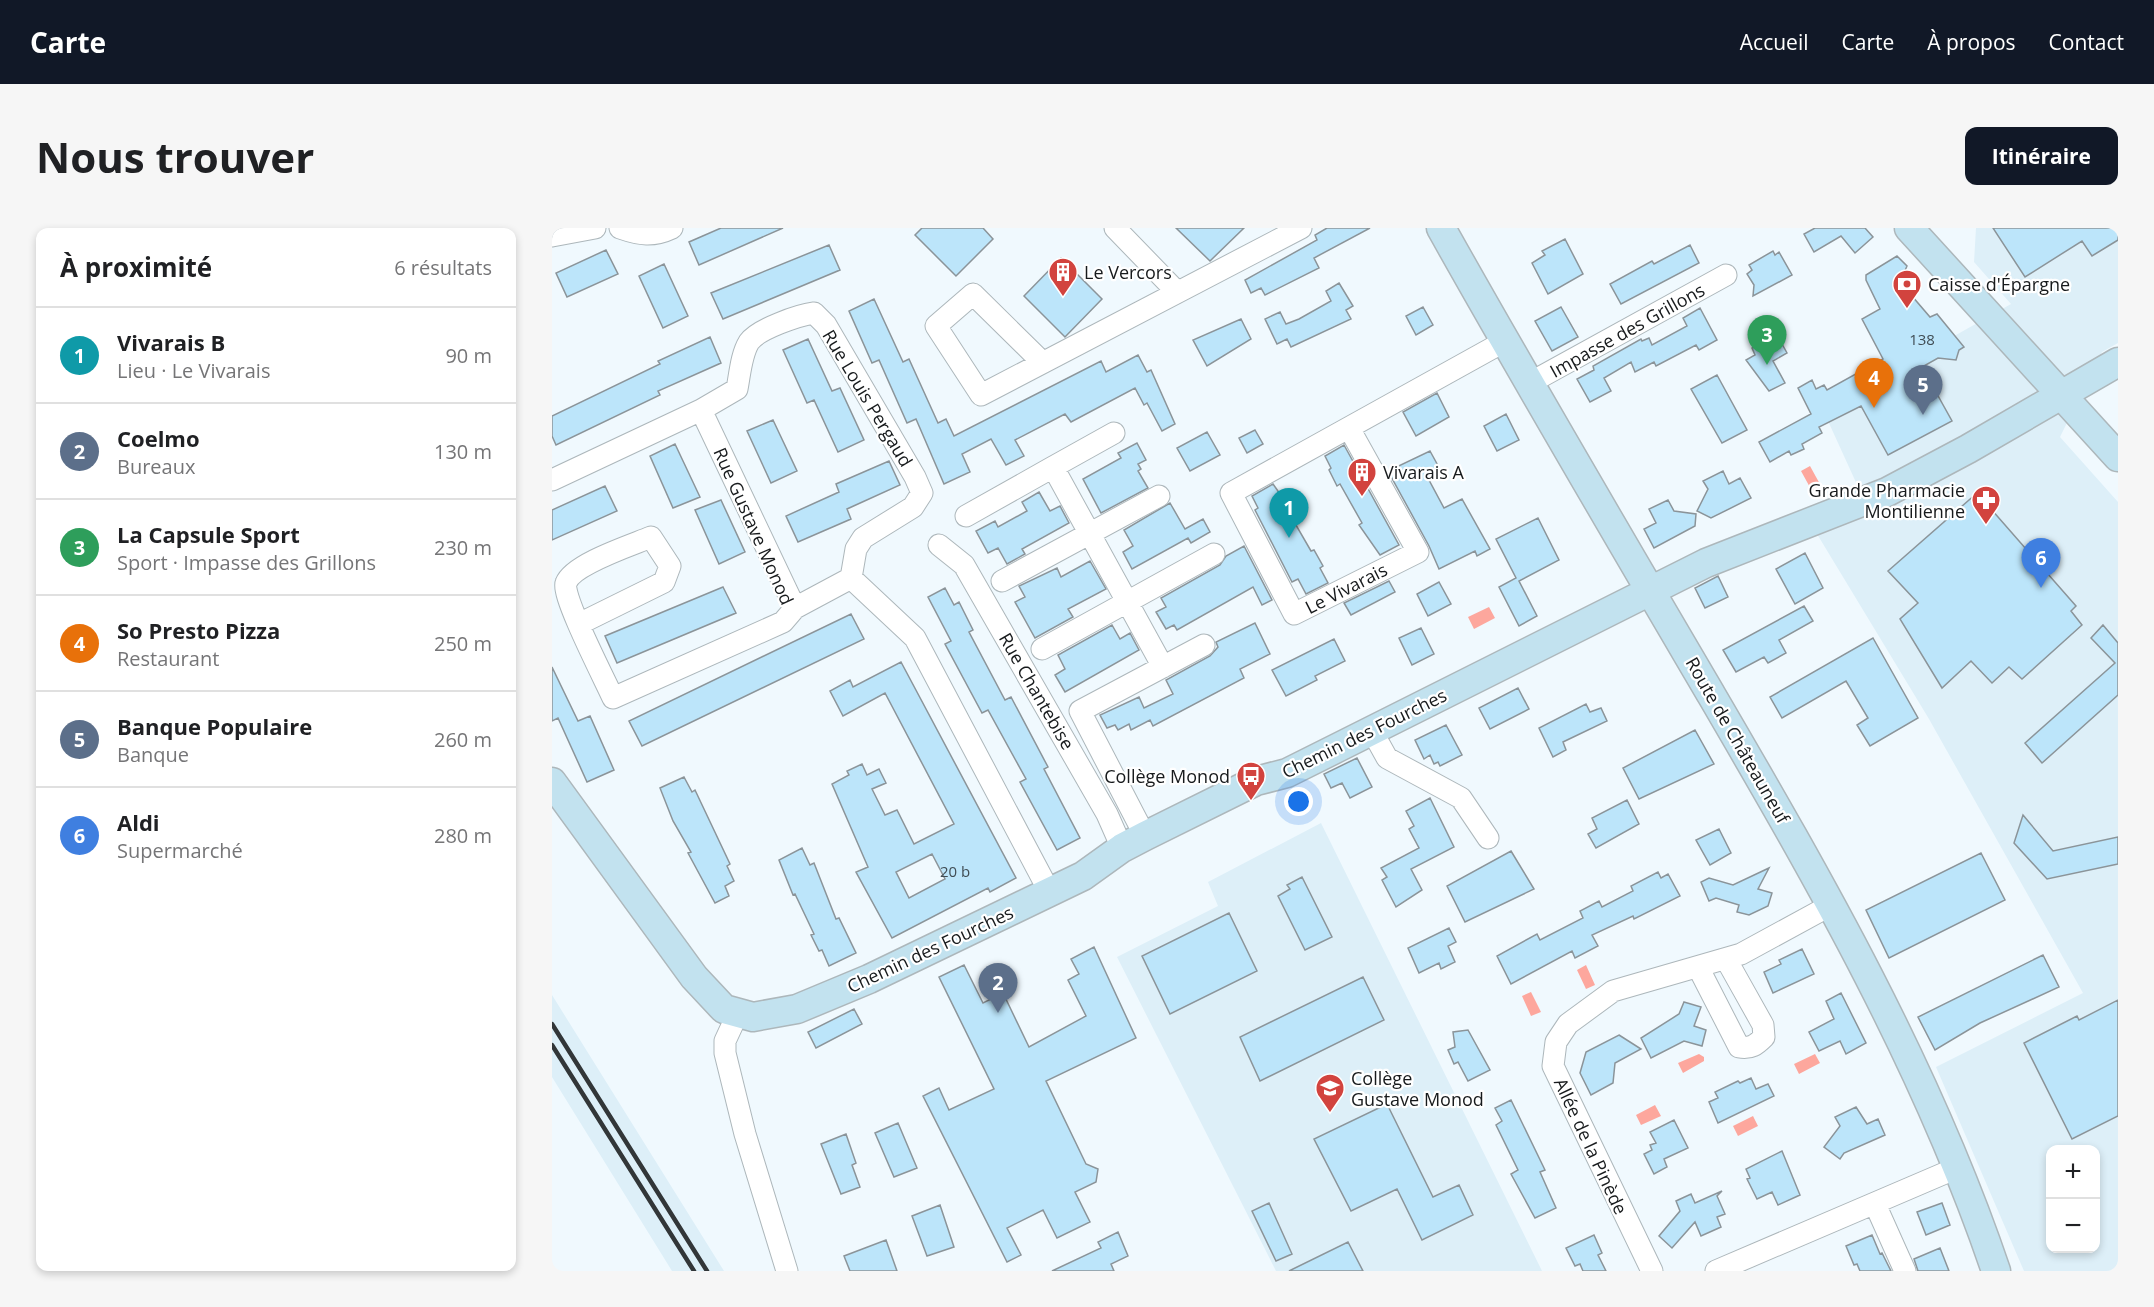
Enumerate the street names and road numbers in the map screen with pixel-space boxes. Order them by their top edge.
street label: Impasse des Grillons [1545,277,1709,383]
street label: Rue Louis Pergaud [818,325,918,471]
street label: Rue Gustave Monod [709,444,799,608]
street label: Le Vivarais [1301,557,1391,619]
street label: Rue Chantebise [994,628,1080,754]
street label: Route de Châteauneuf [1681,653,1796,828]
street label: Chemin des Fourches [1278,683,1450,783]
street label: Chemin des Fourches [843,900,1017,998]
street label: Allée de la Pinède [1549,1074,1633,1218]

